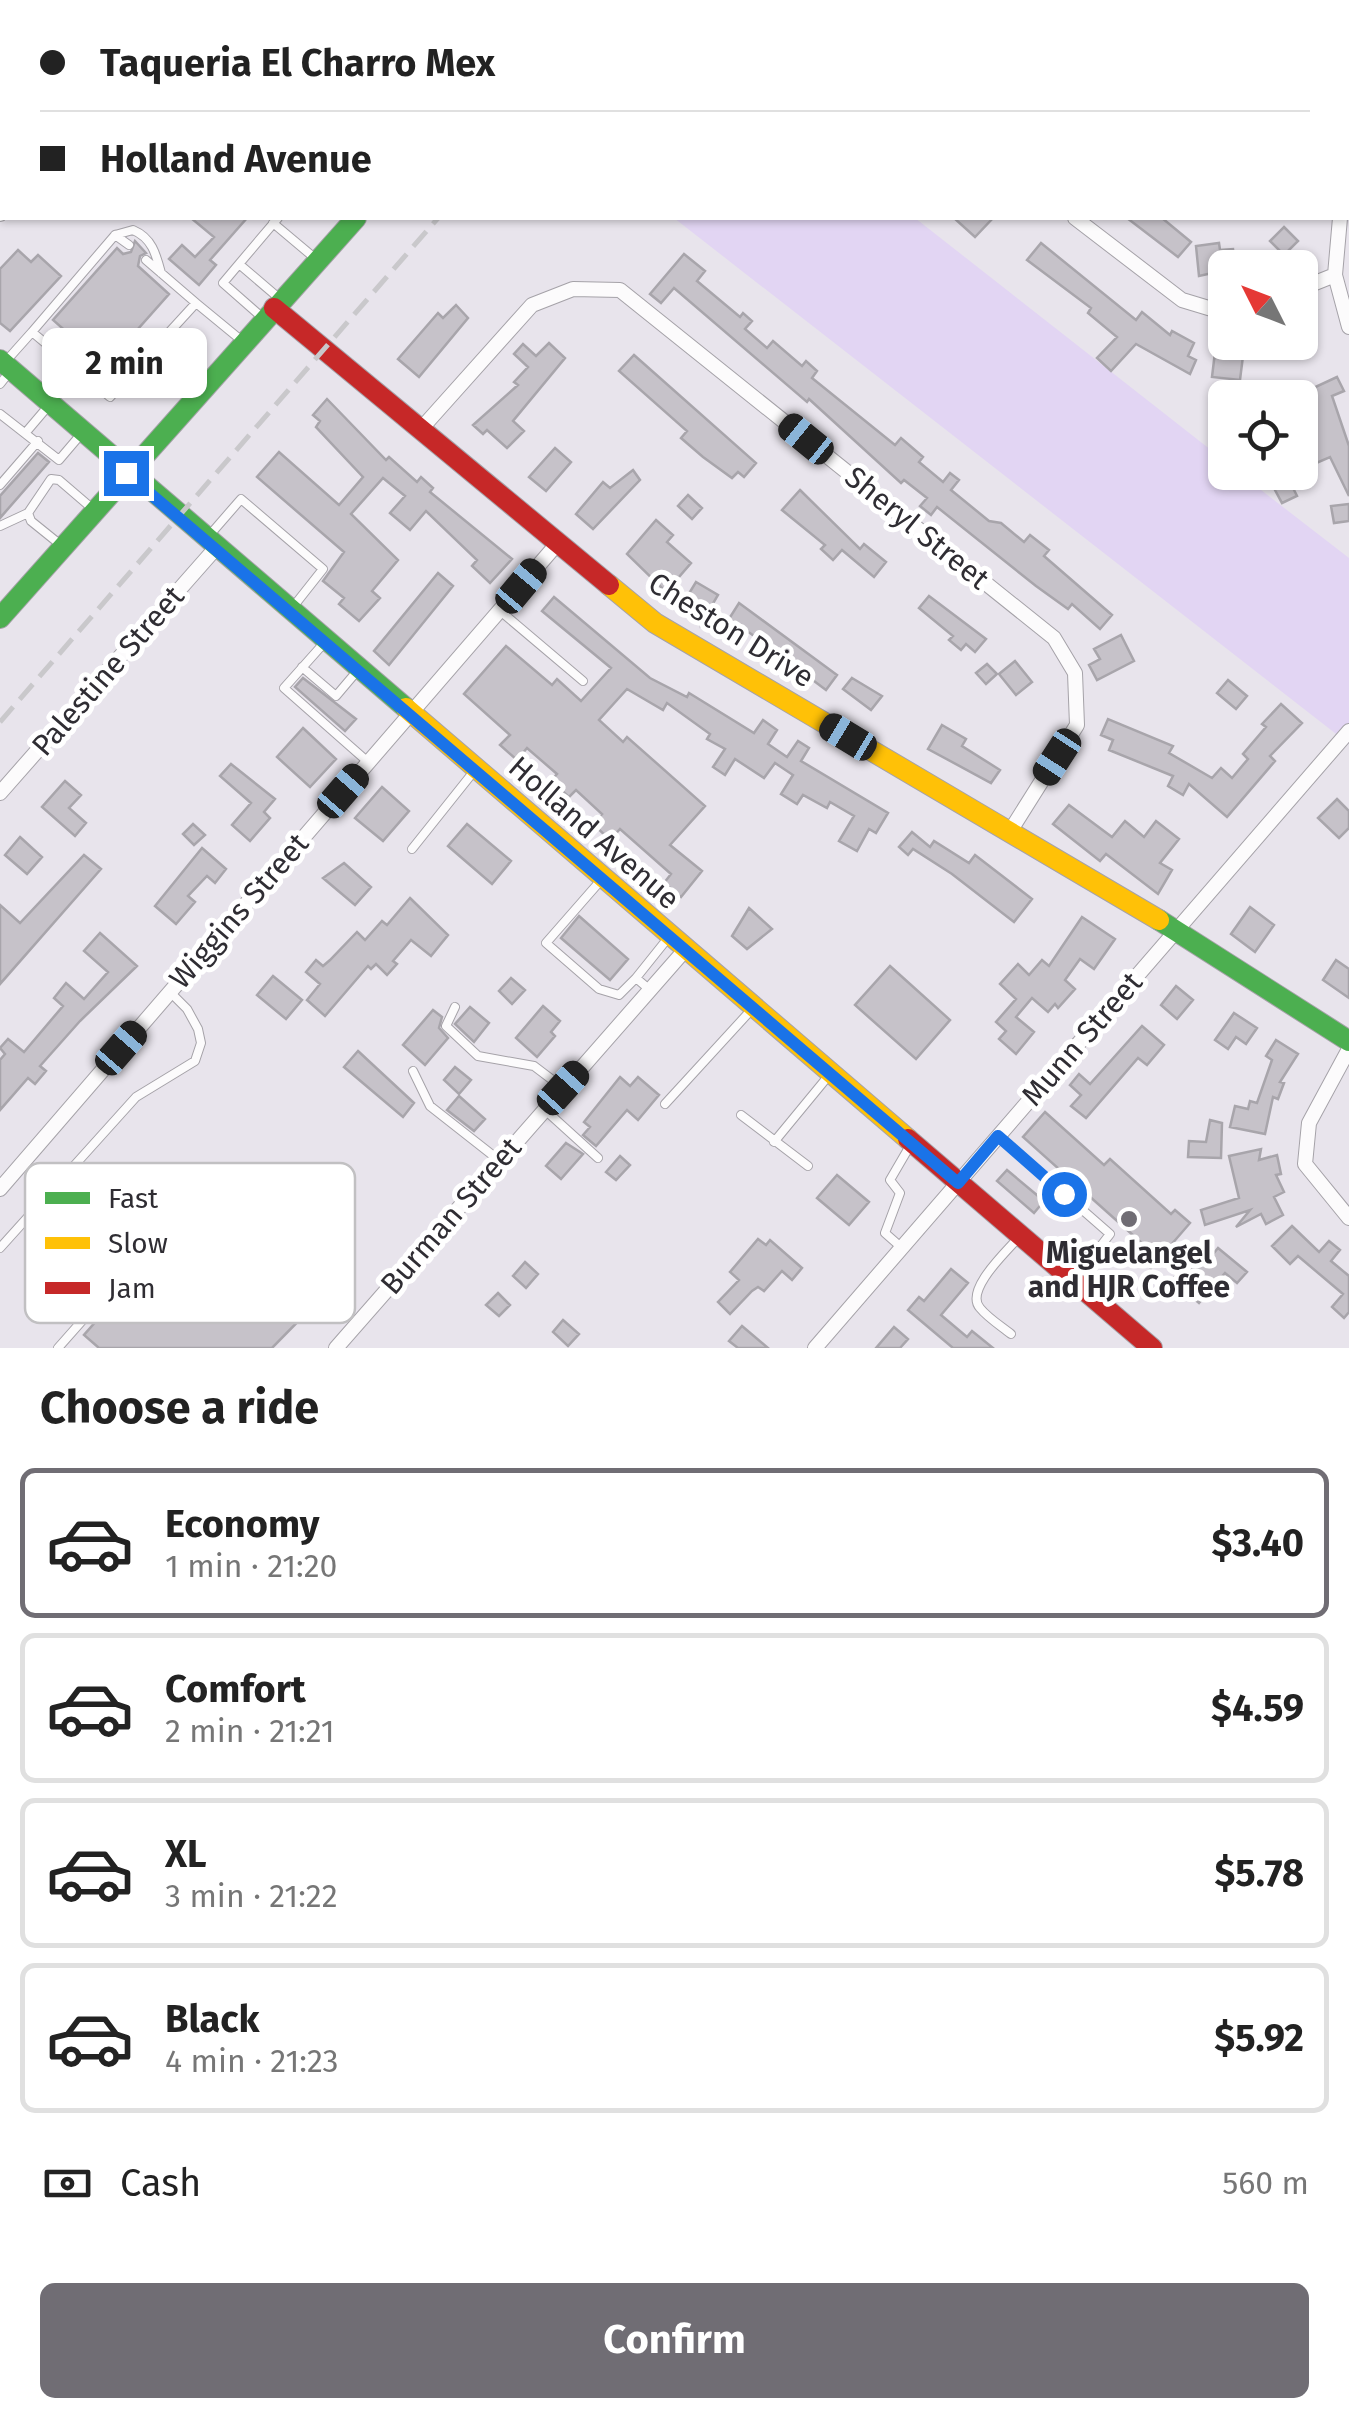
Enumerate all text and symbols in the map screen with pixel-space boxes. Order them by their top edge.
text: Taqueria El Charro Mex [100,40,495,86]
text: Holland Avenue [100,136,372,182]
north arrow [1208,250,1318,360]
map controls [1208,250,1318,490]
callout: 2 min [44,328,208,398]
text: 2 min [85,344,164,382]
button: locate [1208,380,1318,490]
car [773,408,839,470]
route end [104,451,149,496]
street label: Sheryl Street [838,459,996,597]
car [490,553,552,619]
street label: Cheston Drive [642,565,820,695]
street label: Palestine Street [24,579,192,763]
car [815,709,881,765]
car [1028,724,1086,790]
street label: Holland Avenue [501,749,687,917]
car [312,759,374,823]
street label: Wiggins Street [162,826,316,996]
street label: Munn Street [1014,965,1150,1113]
car [90,1016,152,1080]
car [532,1056,594,1120]
street label: Burman Street [373,1130,529,1302]
legend [25,1163,355,1323]
route start [1042,1172,1087,1217]
text: Fast [108,1182,159,1215]
marker: Miguelangel and HJR Coffee [1118,1208,1140,1230]
text: Slow [108,1227,168,1260]
place label: Miguelangel and HJR Coffee [1028,1235,1230,1305]
text: Jam [108,1272,156,1305]
text: Choose a ride [40,1381,319,1435]
icon: car [45,1498,135,1588]
text: Economy [165,1501,320,1547]
text: $3.40 [1211,1520,1304,1566]
text: 1 min · 21:20 [165,1547,337,1585]
icon: car [45,1663,135,1753]
text: Comfort [165,1666,306,1712]
text: $4.59 [1211,1685,1304,1731]
text: 2 min · 21:21 [165,1712,335,1750]
icon: car [45,1828,135,1918]
text: XL [165,1831,207,1877]
text: $5.78 [1214,1850,1304,1896]
text: 3 min · 21:22 [165,1877,338,1915]
icon: car [45,1993,135,2083]
text: Black [165,1996,260,2042]
text: $5.92 [1214,2015,1304,2061]
text: 4 min · 21:23 [165,2042,339,2080]
icon: cash [40,2156,95,2211]
text: Cash [120,2160,201,2206]
text: 560 m [1222,2164,1309,2202]
button: Confirm [40,2283,1309,2398]

